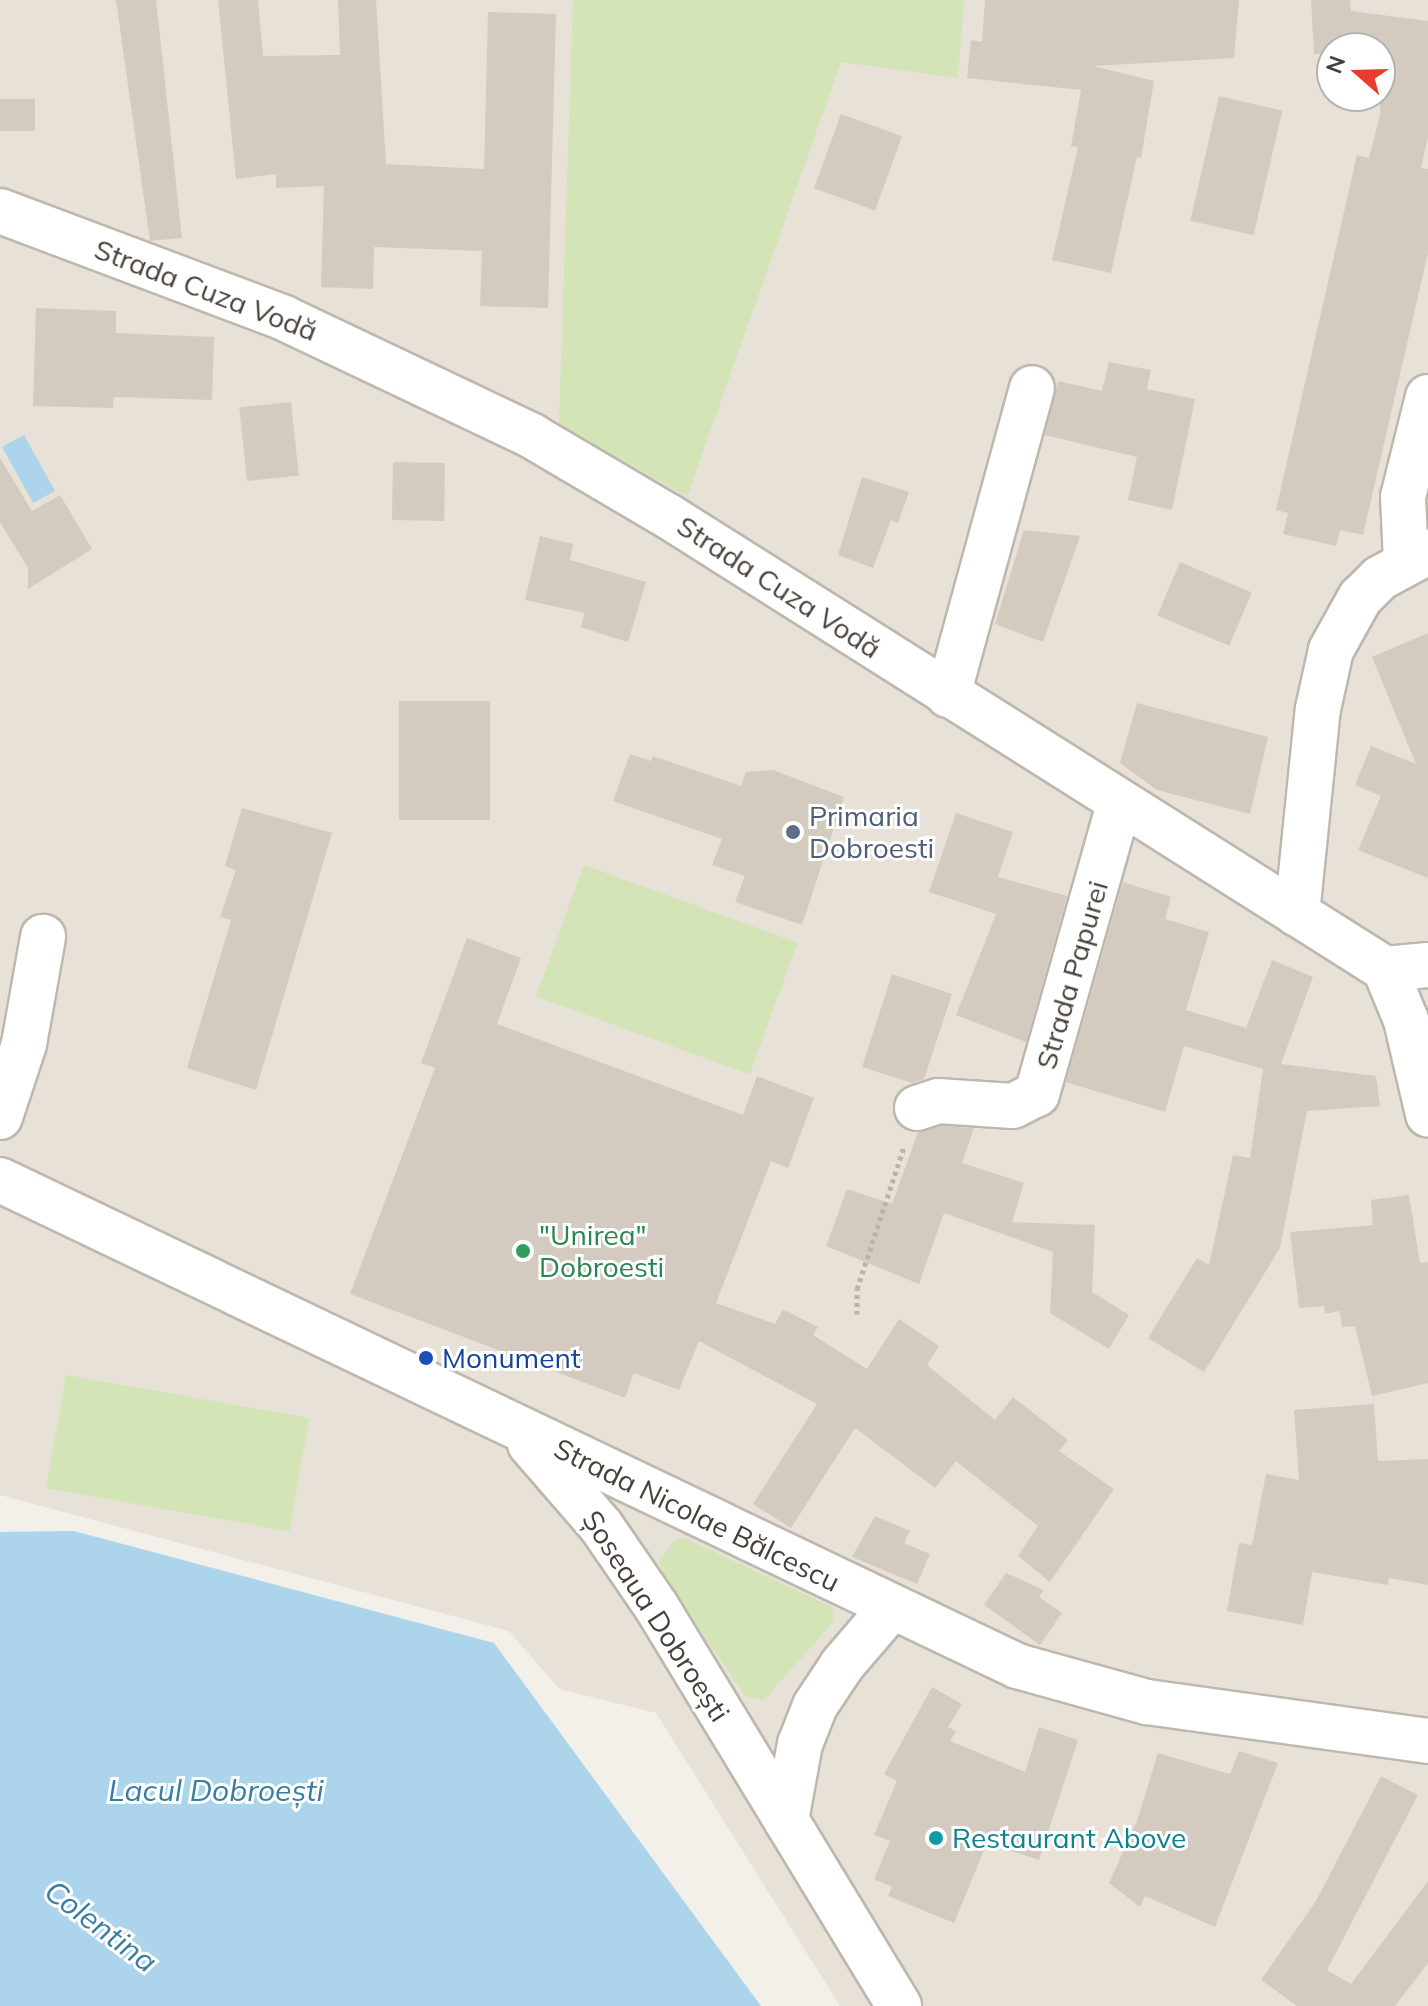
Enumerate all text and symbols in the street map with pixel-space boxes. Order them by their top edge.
north arrow [1316,32,1396,112]
text: N [1319,52,1351,77]
street label: Strada Cuza Vodă [90,232,322,348]
street label: Strada Cuza Vodă [671,509,887,665]
place label: Primaria Dobroesti [809,799,934,865]
marker: Primaria Dobroesti [784,823,802,841]
street label: Strada Papurei [1029,877,1115,1073]
place label: "Unirea" Dobroesti [539,1218,664,1284]
marker: "Unirea" Dobroesti [514,1242,532,1260]
place label: Monument [442,1341,581,1375]
marker: Monument [417,1349,435,1367]
street label: Strada Nicolae Bălcescu [549,1431,845,1599]
street label: Șoseaua Dobroești [575,1504,737,1728]
water label: Lacul Dobroești [108,1772,324,1808]
place label: Restaurant Above [952,1821,1186,1855]
marker: Restaurant Above [927,1829,945,1847]
water label: Colentina [38,1872,164,1980]

